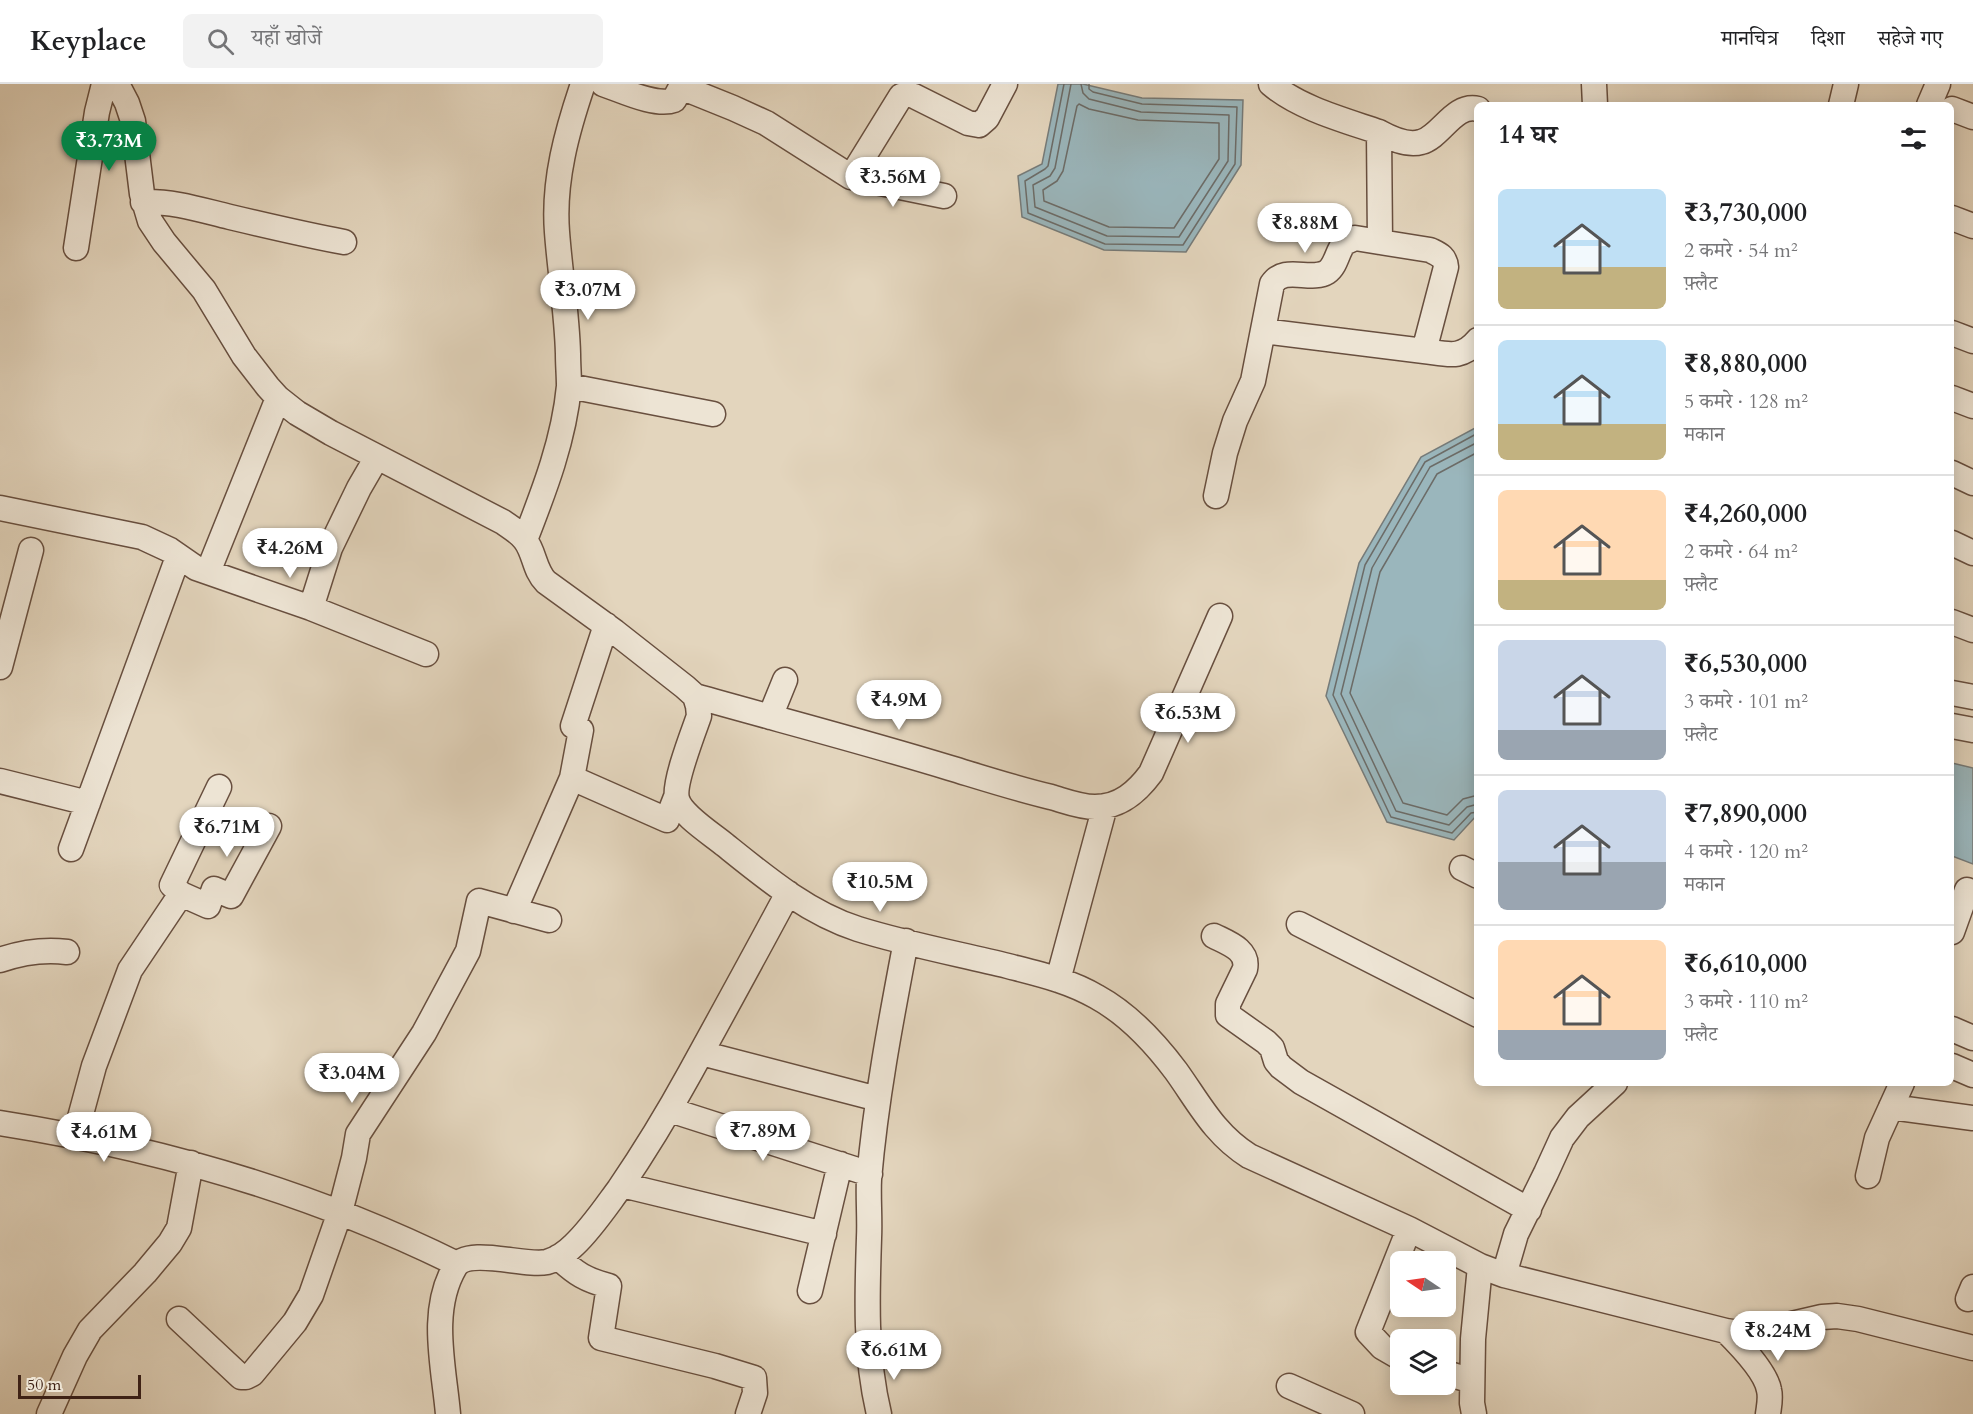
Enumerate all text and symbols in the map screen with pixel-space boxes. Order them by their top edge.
search box [183,14,603,68]
text: Keyplace [30,22,147,60]
text: यहाँ खोजें [252,23,322,53]
text: मानचित्र [1721,24,1778,53]
text: दिशा [1811,24,1845,53]
text: सहेजे गए [1878,24,1943,53]
icon: search [204,25,237,58]
text: 14 घर [1498,117,1557,152]
pin: ₹3.73M [60,121,158,172]
icon: filters [1897,122,1930,155]
text: ₹3.73M [75,127,143,154]
pin: ₹3.56M [844,157,942,208]
text: ₹3.56M [859,163,927,190]
text: ₹3,730,000 [1684,195,1807,230]
pin: ₹8.88M [1256,203,1354,254]
text: ₹8.88M [1271,209,1339,236]
icon: home [1546,213,1618,285]
text: 2 कमरे · 54 m² [1684,237,1798,264]
pin: ₹3.07M [539,270,637,321]
text: फ़्लैट [1684,270,1717,297]
text: ₹3.07M [554,276,622,303]
text: ₹8,880,000 [1684,346,1807,381]
icon: home [1546,364,1618,436]
text: 5 कमरे · 128 m² [1684,388,1808,415]
text: मकान [1684,421,1725,448]
text: ₹4,260,000 [1684,496,1807,531]
icon: home [1546,514,1618,586]
pin: ₹4.26M [241,528,339,579]
text: ₹4.26M [256,534,324,561]
text: 2 कमरे · 64 m² [1684,538,1798,565]
text: फ़्लैट [1684,571,1717,598]
text: ₹6,530,000 [1684,646,1807,681]
icon: home [1546,664,1618,736]
pin: ₹4.9M [857,680,941,731]
text: ₹4.9M [870,686,928,713]
text: 3 कमरे · 101 m² [1684,688,1808,715]
pin: ₹6.53M [1139,693,1237,744]
text: ₹6.53M [1154,699,1222,726]
text: फ़्लैट [1684,721,1717,748]
text: ₹7,890,000 [1684,796,1807,831]
pin: ₹6.71M [178,807,276,858]
text: ₹6.71M [193,813,261,840]
icon: home [1546,814,1618,886]
text: 4 कमरे · 120 m² [1684,838,1808,865]
pin: ₹10.5M [831,862,929,913]
text: ₹10.5M [846,868,914,895]
text: मकान [1684,871,1725,898]
text: ₹6,610,000 [1684,946,1807,981]
icon: home [1546,964,1618,1036]
text: 3 कमरे · 110 m² [1684,988,1808,1015]
text: फ़्लैट [1684,1021,1717,1048]
pin: ₹3.04M [303,1053,401,1104]
text: ₹3.04M [318,1059,386,1086]
pin: ₹7.89M [714,1111,812,1162]
pin: ₹4.61M [55,1112,153,1163]
text: ₹7.89M [729,1117,797,1144]
text: ₹4.61M [70,1118,138,1145]
north arrow [1390,1251,1456,1317]
map controls [1390,1251,1456,1395]
pin: ₹8.24M [1729,1311,1827,1362]
text: ₹8.24M [1744,1317,1812,1344]
button: layers [1390,1329,1456,1395]
pin: ₹6.61M [845,1330,943,1381]
text: ₹6.61M [860,1336,928,1363]
scale bar [18,1372,141,1400]
text: 50 m [27,1374,61,1396]

